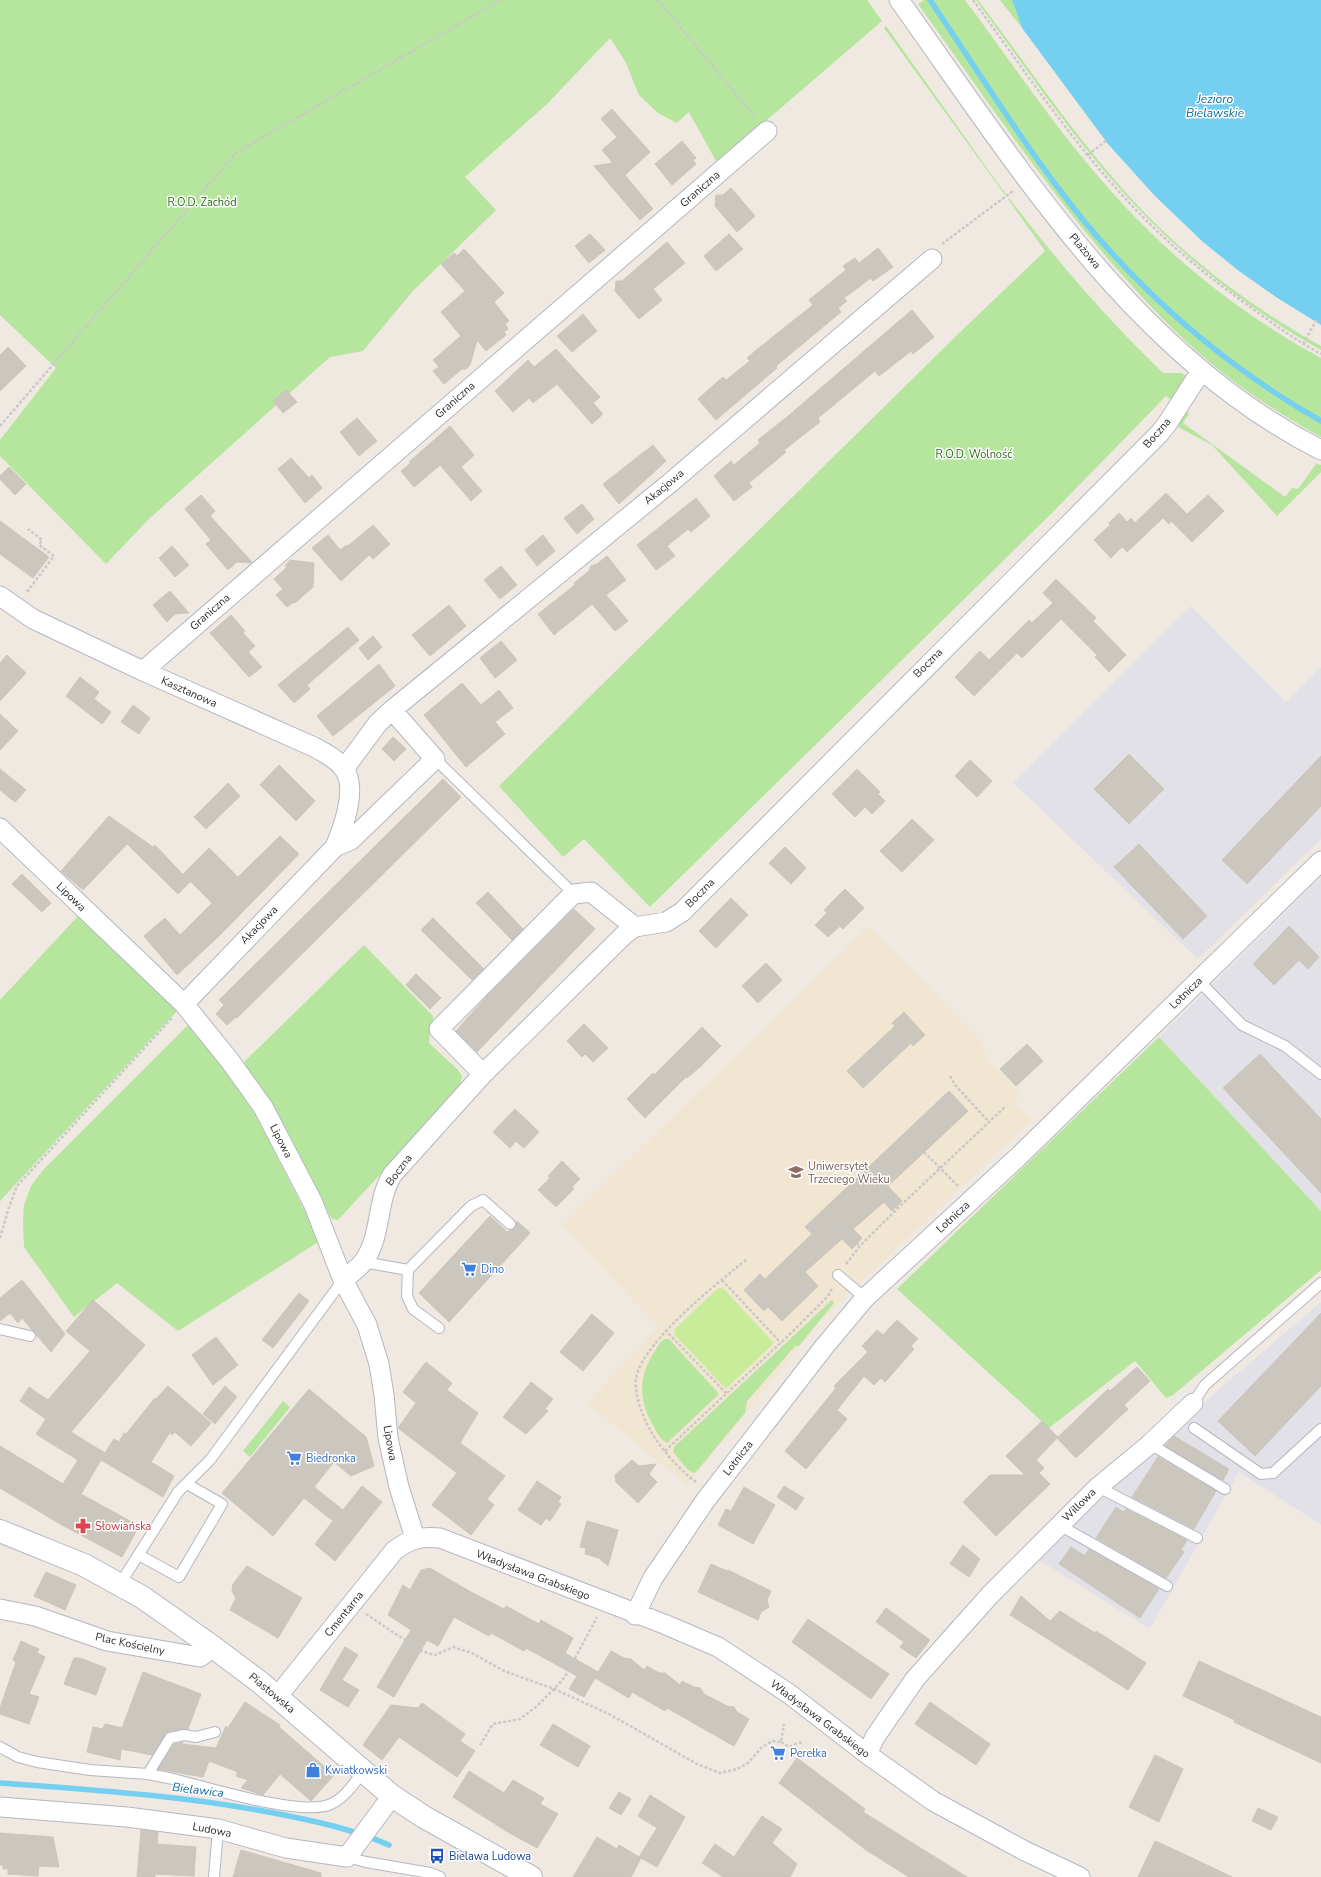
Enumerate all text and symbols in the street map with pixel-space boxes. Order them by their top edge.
water label: Jezioro Bielawskie [1186,91,1245,121]
street label: Graniczna [677,167,723,211]
park label: R.O.D. Zachód [167,195,237,210]
street label: Plażowa [1066,230,1104,272]
street label: Graniczna [432,378,478,422]
street label: Boczna [1140,414,1175,451]
park label: R.O.D. Wolność [936,447,1012,462]
street label: Akacjowa [641,466,687,508]
street label: Graniczna [187,590,233,634]
street label: Boczna [910,645,946,681]
street label: Kasztanowa [159,673,220,711]
street label: Boczna [682,875,718,911]
street label: Lipowa [53,879,89,915]
street label: Akacjowa [237,902,281,947]
street label: Lotnicza [1166,973,1206,1012]
street label: Lipowa [266,1122,296,1161]
street label: Boczna [382,1151,416,1189]
place label: Uniwersytet Trzeciego Wieku [808,1159,890,1187]
school or university icon: Uniwersytet Trzeciego Wieku [787,1163,805,1181]
street label: Lotnicza [933,1198,973,1236]
supermarket icon: Dino [460,1260,478,1278]
place label: Dino [481,1262,504,1277]
street label: Lipowa [379,1424,401,1462]
street label: Lotnicza [720,1437,757,1479]
supermarket icon: Biedronka [285,1449,303,1467]
place label: Biedronka [306,1451,356,1466]
street label: Willowa [1059,1485,1099,1525]
pharmacy icon: Słowiańska [74,1517,92,1535]
place label: Słowiańska [95,1519,152,1534]
street label: Władysława Grabskiego [474,1546,592,1604]
street label: Cmentarna [321,1588,367,1640]
street label: Plac Kościelny [94,1629,166,1659]
street label: Piastowska [246,1669,298,1717]
street label: Władysława Grabskiego [767,1677,873,1761]
supermarket icon: Perełka [769,1744,787,1762]
place label: Perełka [790,1746,827,1761]
shop icon: Kwiatkowski [304,1761,322,1779]
place label: Kwiatkowski [325,1763,387,1778]
water label: Bielawica [171,1779,225,1801]
street label: Ludowa [191,1819,233,1841]
bus stop icon: Bielawa Ludowa [428,1847,446,1865]
place label: Bielawa Ludowa [449,1849,531,1864]

